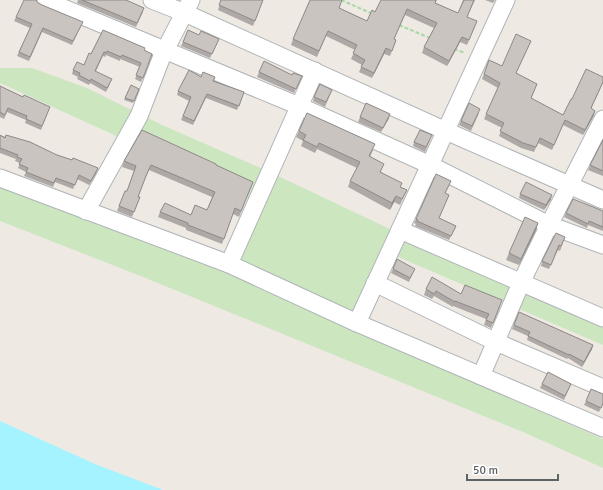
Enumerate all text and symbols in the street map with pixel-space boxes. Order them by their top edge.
scale bar [467,456,558,482]
text: 50 m [473,463,498,478]

